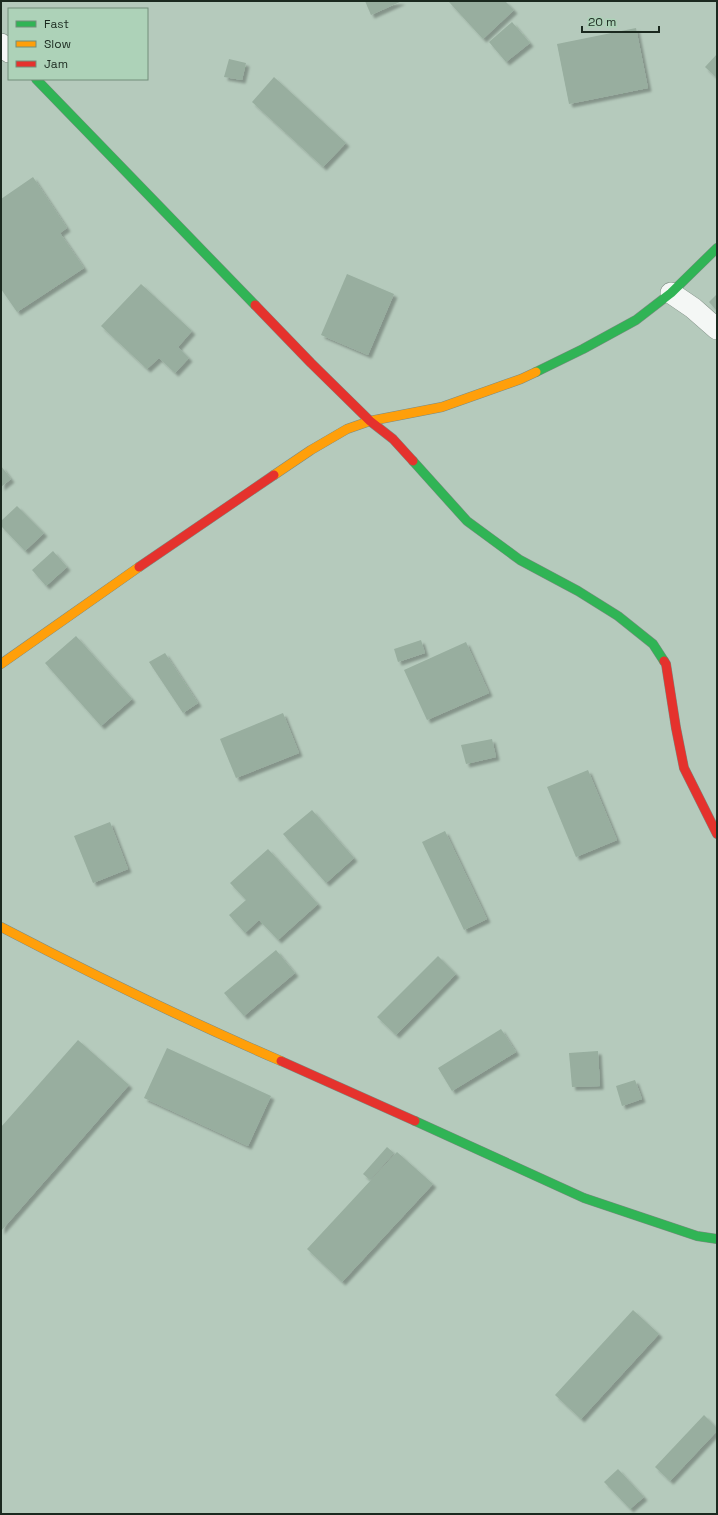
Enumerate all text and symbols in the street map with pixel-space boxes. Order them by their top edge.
legend [8,8,148,80]
scale bar [582,8,659,34]
text: 20 m [588,14,616,30]
text: Fast [44,16,69,32]
text: Slow [44,36,71,52]
text: Jam [44,56,68,72]

